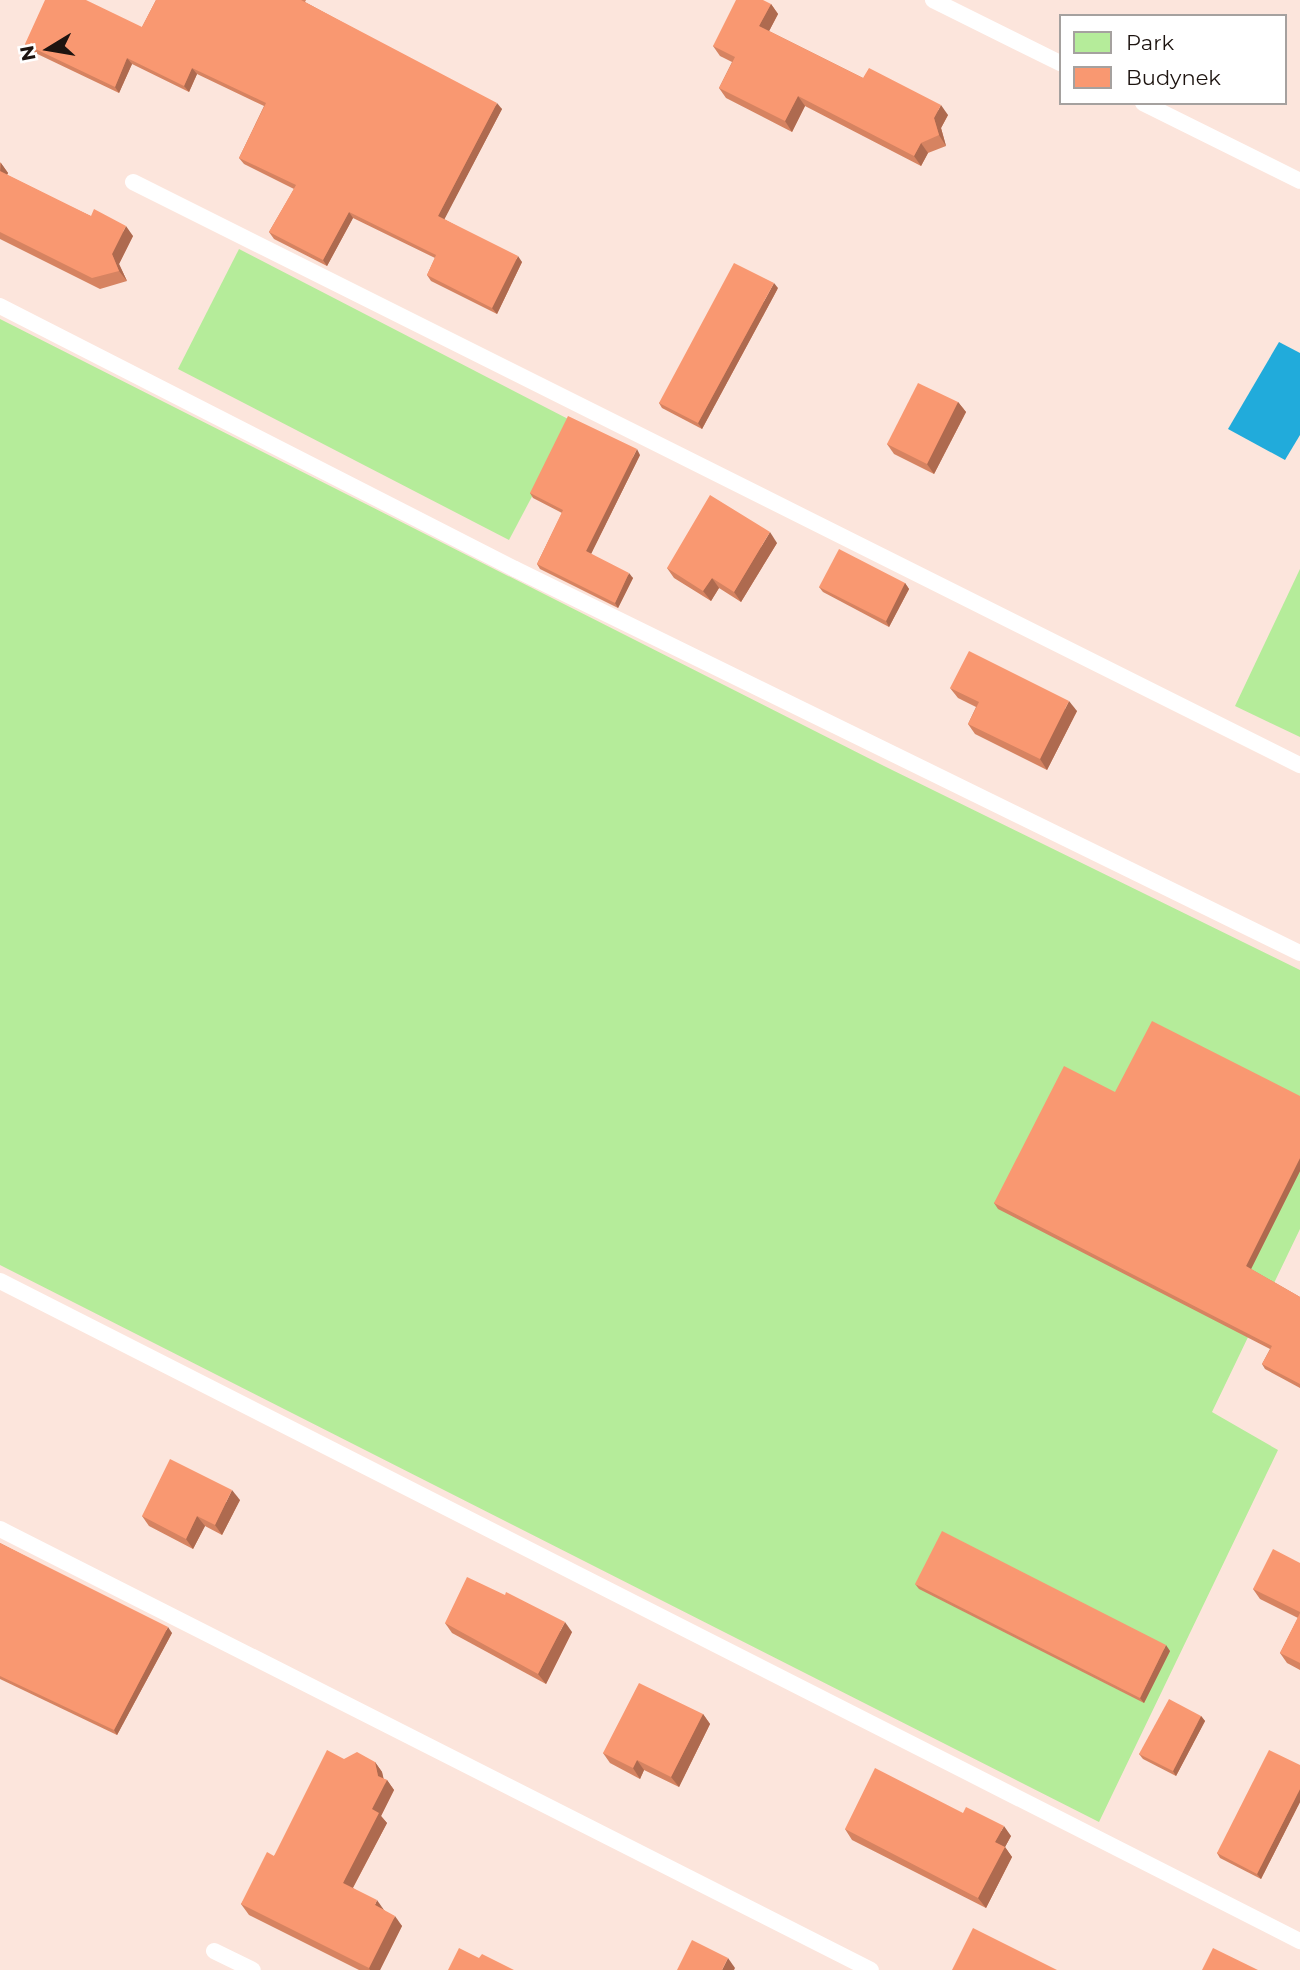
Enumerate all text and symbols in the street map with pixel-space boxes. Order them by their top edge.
north arrow [14,14,84,84]
legend [1058,14,1286,105]
text: Park [1126,30,1174,55]
text: N [15,43,41,63]
text: Budynek [1126,65,1221,90]

